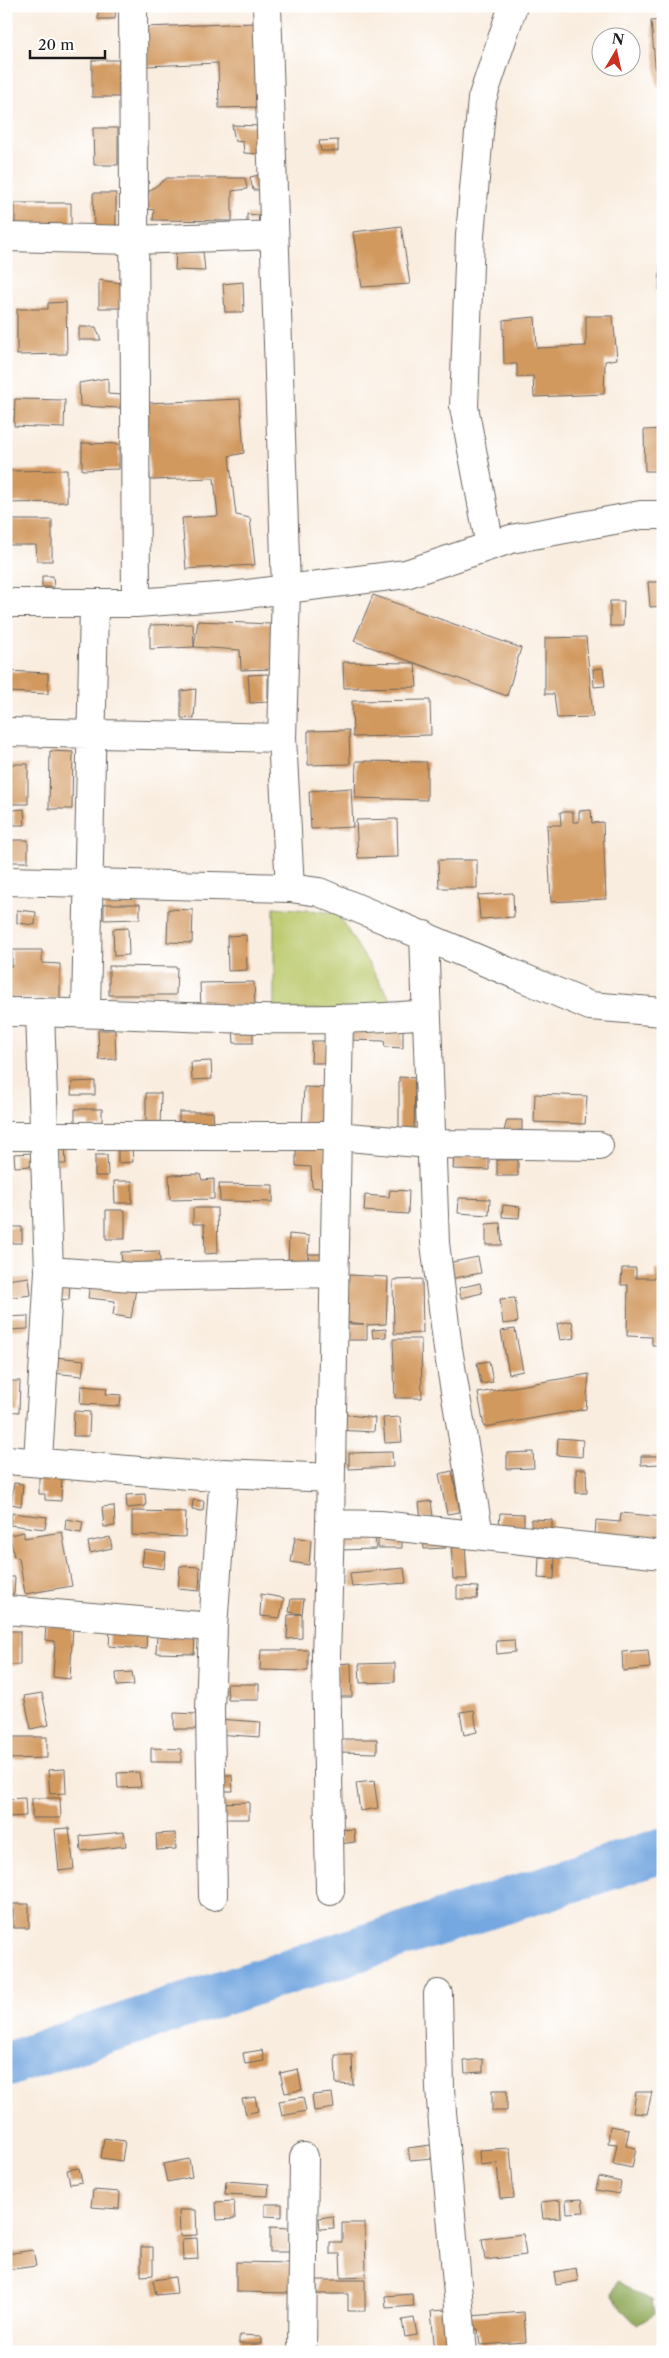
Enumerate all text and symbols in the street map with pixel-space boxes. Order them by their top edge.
scale bar [30,28,105,60]
north arrow [592,28,642,78]
text: N [611,29,625,49]
text: 20 m [38,35,74,54]

